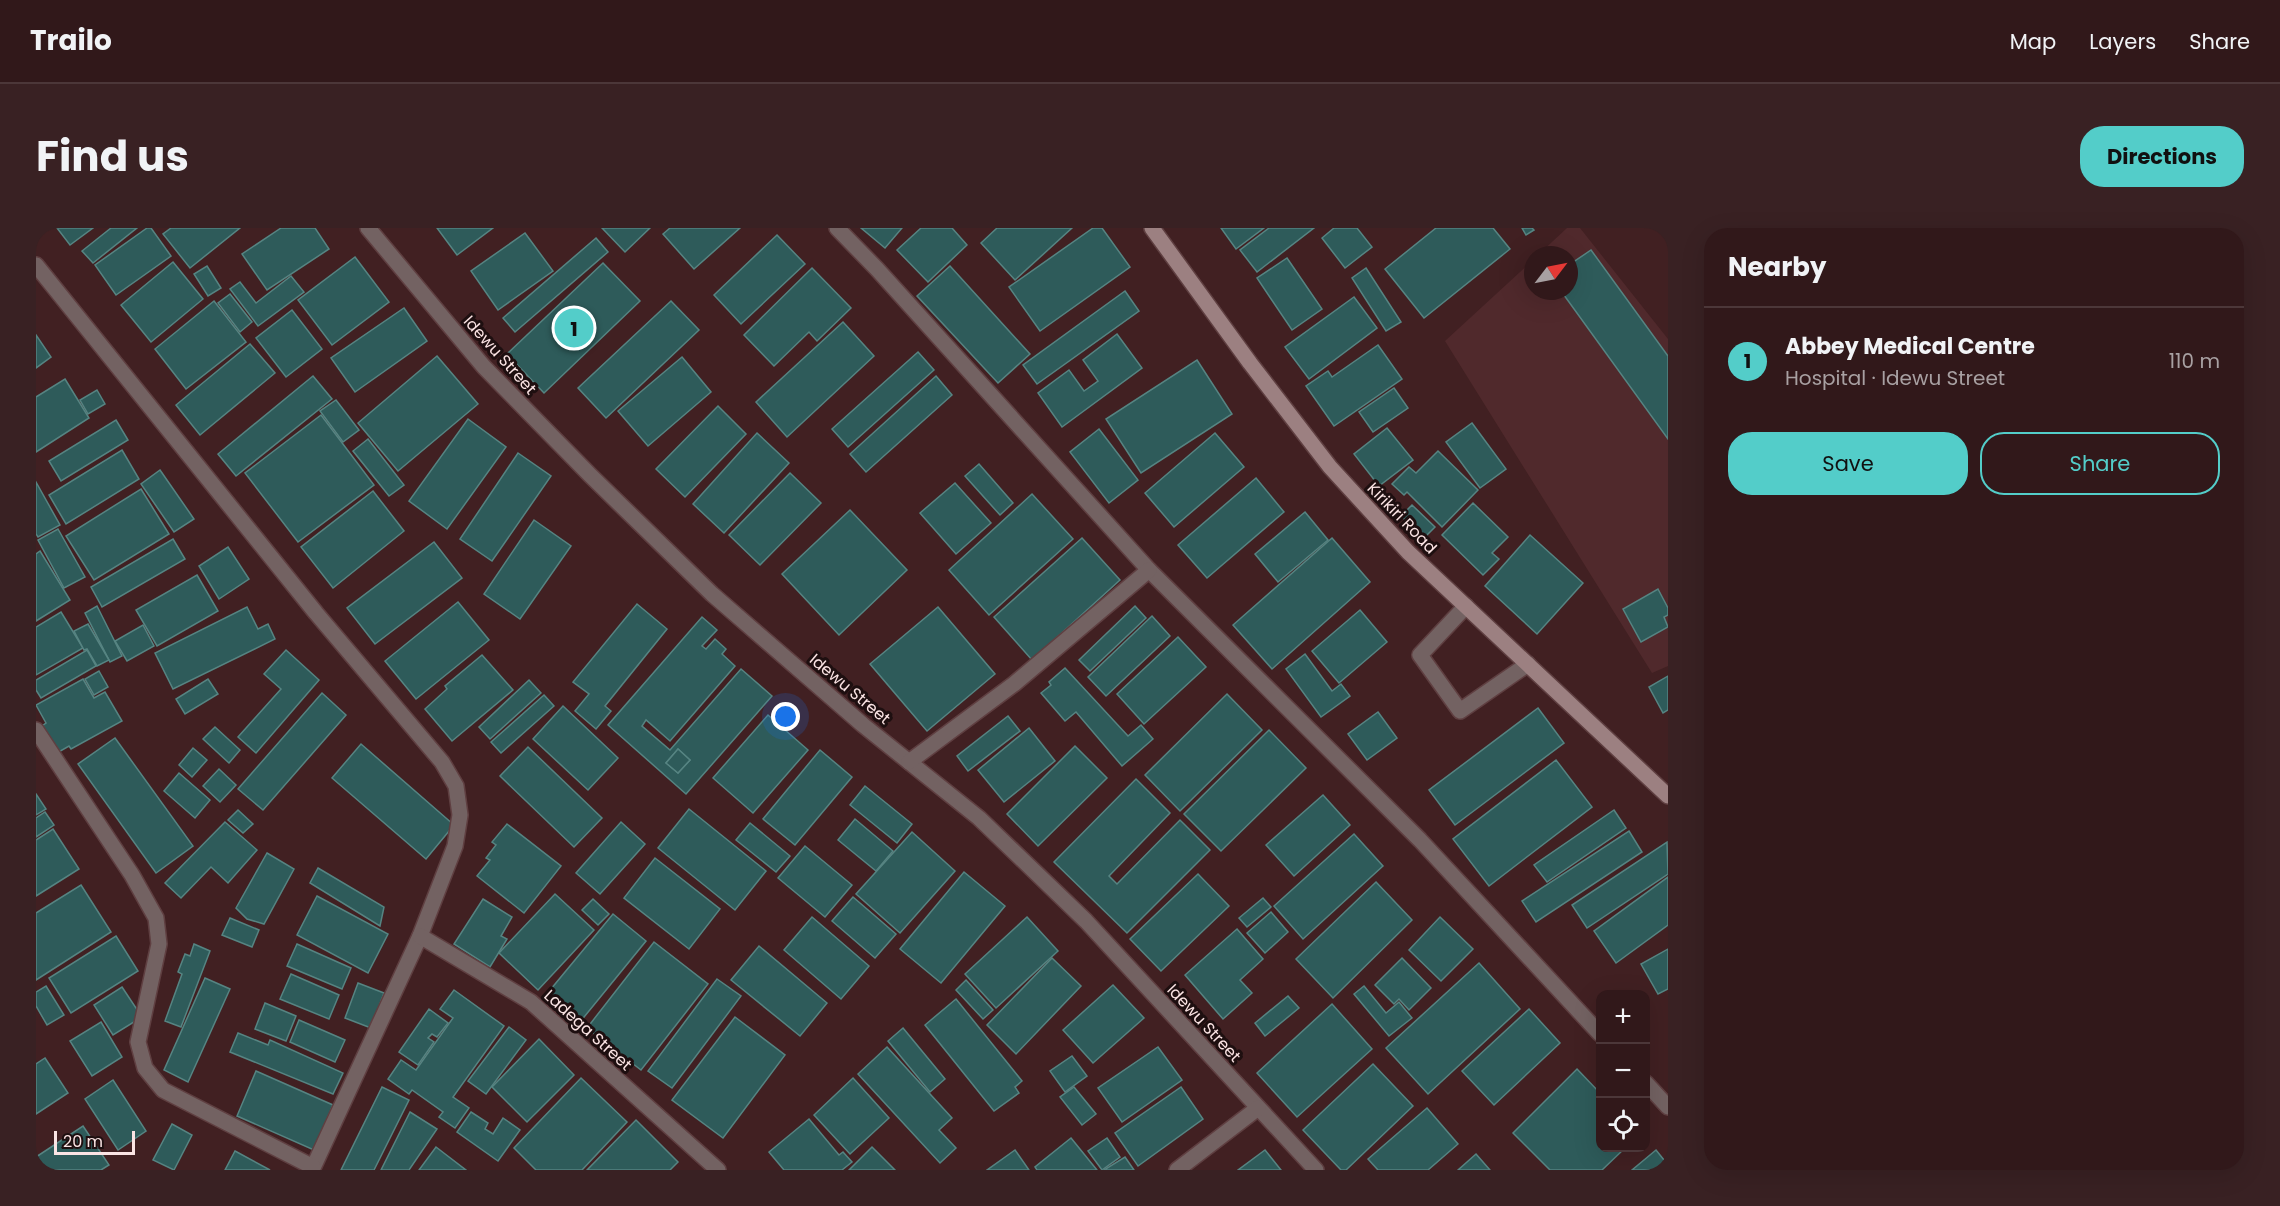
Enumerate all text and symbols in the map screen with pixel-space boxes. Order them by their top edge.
text: Trailo [30,21,112,60]
text: Map [2010,27,2056,56]
text: Layers [2089,27,2156,56]
text: Share [2189,27,2250,56]
button: Directions [2080,126,2244,187]
text: Find us [36,127,189,186]
north arrow [1524,246,1578,300]
text: Nearby [1728,249,1826,285]
pin: 1 [554,306,594,350]
street label: Idewu Street [458,310,542,400]
text: Abbey Medical Centre [1785,331,2035,362]
text: 1 [1744,347,1751,375]
text: 110 m [2169,347,2220,375]
text: Hospital · Idewu Street [1785,364,2005,392]
button: Save [1728,432,1968,495]
button: Share [1980,432,2220,495]
street label: Kirikiri Road [1362,477,1442,559]
street label: Idewu Street [805,648,896,730]
your location [771,702,800,731]
street label: Idewu Street [1162,979,1246,1067]
street label: Ladega Street [539,984,637,1076]
map controls [1596,990,1650,1152]
button: + [1596,990,1650,1044]
button: − [1596,1044,1650,1098]
button: locate [1596,1098,1650,1152]
scale bar [54,1128,135,1156]
text: 20 m [63,1130,103,1153]

